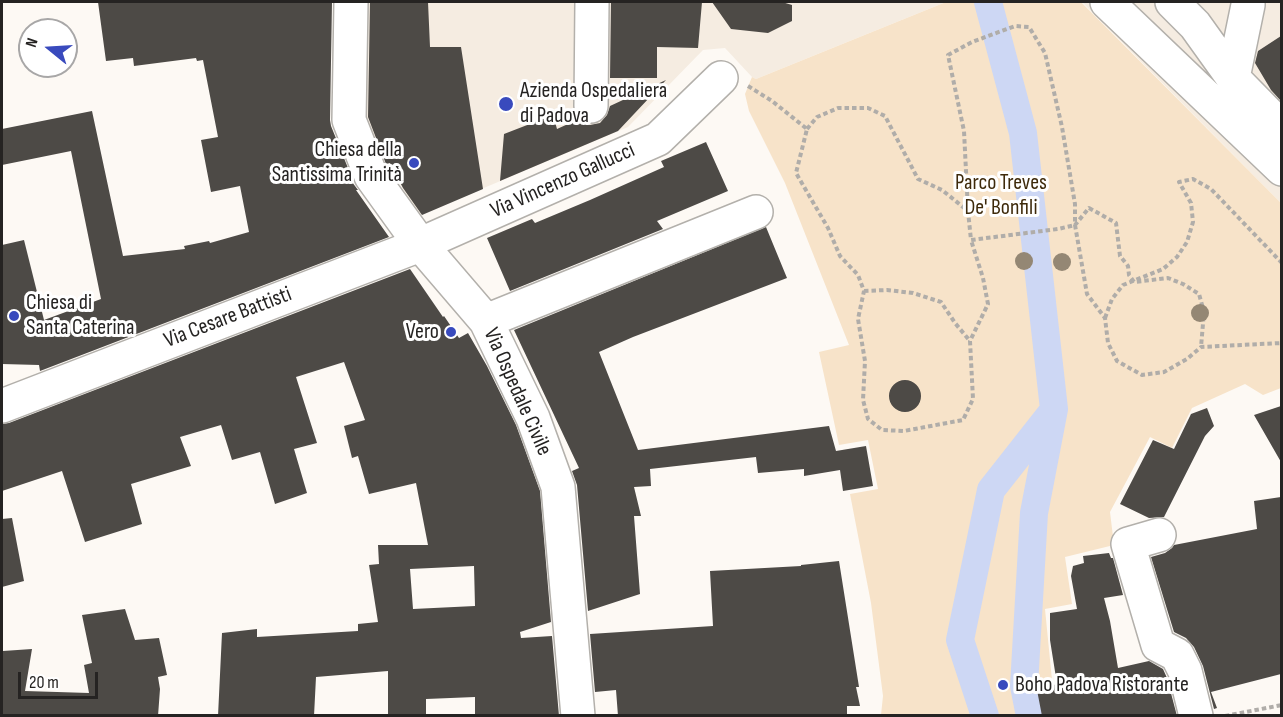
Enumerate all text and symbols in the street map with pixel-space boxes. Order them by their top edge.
north arrow [18,18,78,78]
text: N [22,36,43,50]
place label: Azienda Ospedaliera di Padova [520,78,667,130]
marker: Azienda Ospedaliera di Padova [497,95,515,113]
place label: Chiesa della Santissima Trinità [272,137,402,188]
street label: Via Vincenzo Gallucci [487,137,639,225]
marker: Chiesa della Santissima Trinità [407,156,421,170]
park label: Parco Treves De' Bonfili [955,170,1047,222]
street label: Via Cesare Battisti [161,282,295,354]
place label: Chiesa di Santa Caterina [26,290,134,342]
marker: Chiesa di Santa Caterina [7,309,21,323]
place label: Vero [406,319,439,345]
street label: Via Ospedale Civile [477,324,557,460]
marker: Vero [444,325,458,339]
scale bar [21,660,100,698]
text: 20 m [29,672,59,693]
place label: Boho Padova Ristorante [1015,672,1189,698]
marker: Boho Padova Ristorante [996,678,1010,692]

